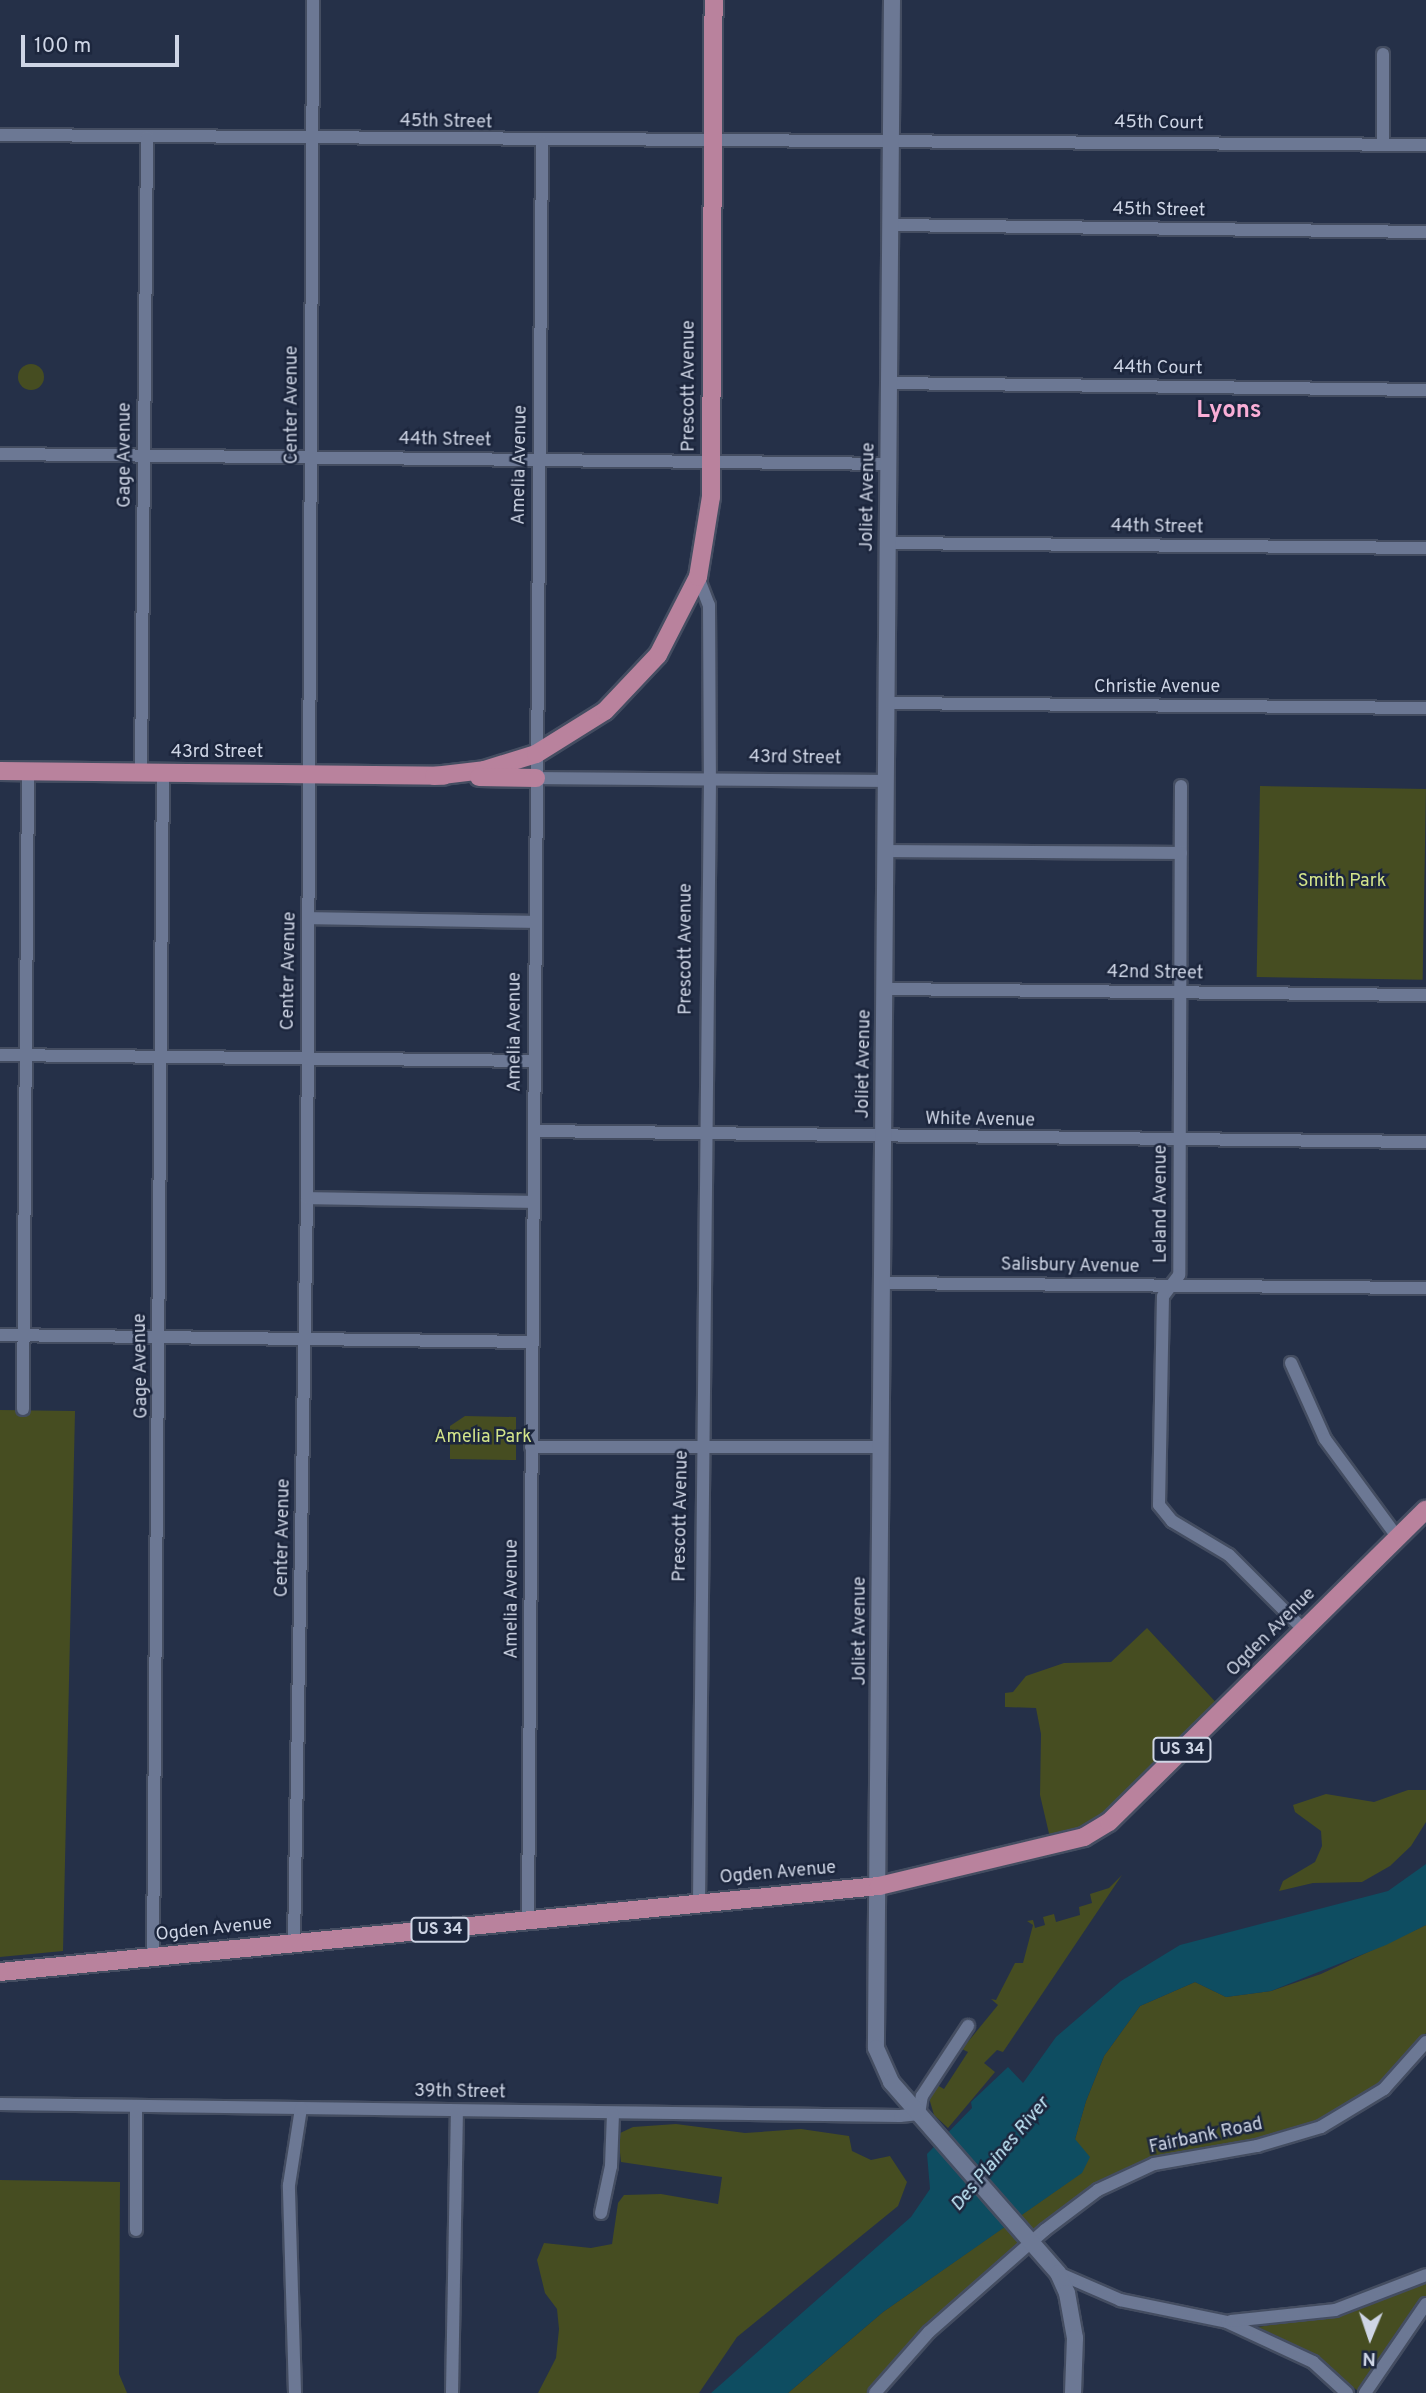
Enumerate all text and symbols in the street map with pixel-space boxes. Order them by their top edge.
scale bar [24,21,182,65]
text: 100 m [34,33,91,60]
street label: 45th Street [399,111,493,135]
street label: 45th Court [1114,112,1204,136]
street label: 45th Street [1112,199,1206,223]
street label: Prescott Avenue [679,320,701,452]
street label: Center Avenue [282,345,304,465]
street label: 44th Court [1113,357,1203,381]
district label: Lyons [1196,398,1262,426]
street label: Gage Avenue [115,402,137,508]
street label: Amelia Avenue [509,405,533,525]
street label: 44th Street [398,429,492,453]
street label: Joliet Avenue [857,442,881,552]
street label: 44th Street [1110,516,1204,540]
street label: Christie Avenue [1094,677,1220,699]
street label: 43rd Street [171,742,263,764]
street label: 43rd Street [749,747,841,771]
park label: Smith Park [1298,871,1386,893]
street label: Prescott Avenue [676,883,698,1015]
street label: Center Avenue [278,911,302,1031]
street label: 42nd Street [1107,962,1203,986]
street label: Amelia Avenue [505,972,527,1092]
street label: Joliet Avenue [853,1009,877,1119]
street label: White Avenue [925,1109,1035,1133]
street label: Leland Avenue [1151,1144,1173,1264]
street label: Salisbury Avenue [1000,1255,1140,1279]
street label: Gage Avenue [130,1313,154,1419]
park label: Amelia Park [434,1427,532,1449]
street label: Prescott Avenue [670,1450,694,1582]
street label: Center Avenue [272,1478,296,1598]
street label: Amelia Avenue [502,1539,524,1659]
street label: Joliet Avenue [850,1576,872,1686]
street label: Ogden Avenue [1223,1584,1321,1682]
road number: US 34 [1152,1738,1212,1762]
street label: Ogden Avenue [719,1858,837,1890]
street label: Ogden Avenue [154,1913,274,1947]
road number: US 34 [410,1918,470,1942]
street label: 39th Street [414,2081,506,2105]
water label: Des Plaines River [947,2093,1055,2217]
street label: Fairbank Road [1147,2114,1265,2160]
north arrow [1335,2302,1405,2372]
text: N [1362,2346,1377,2370]

